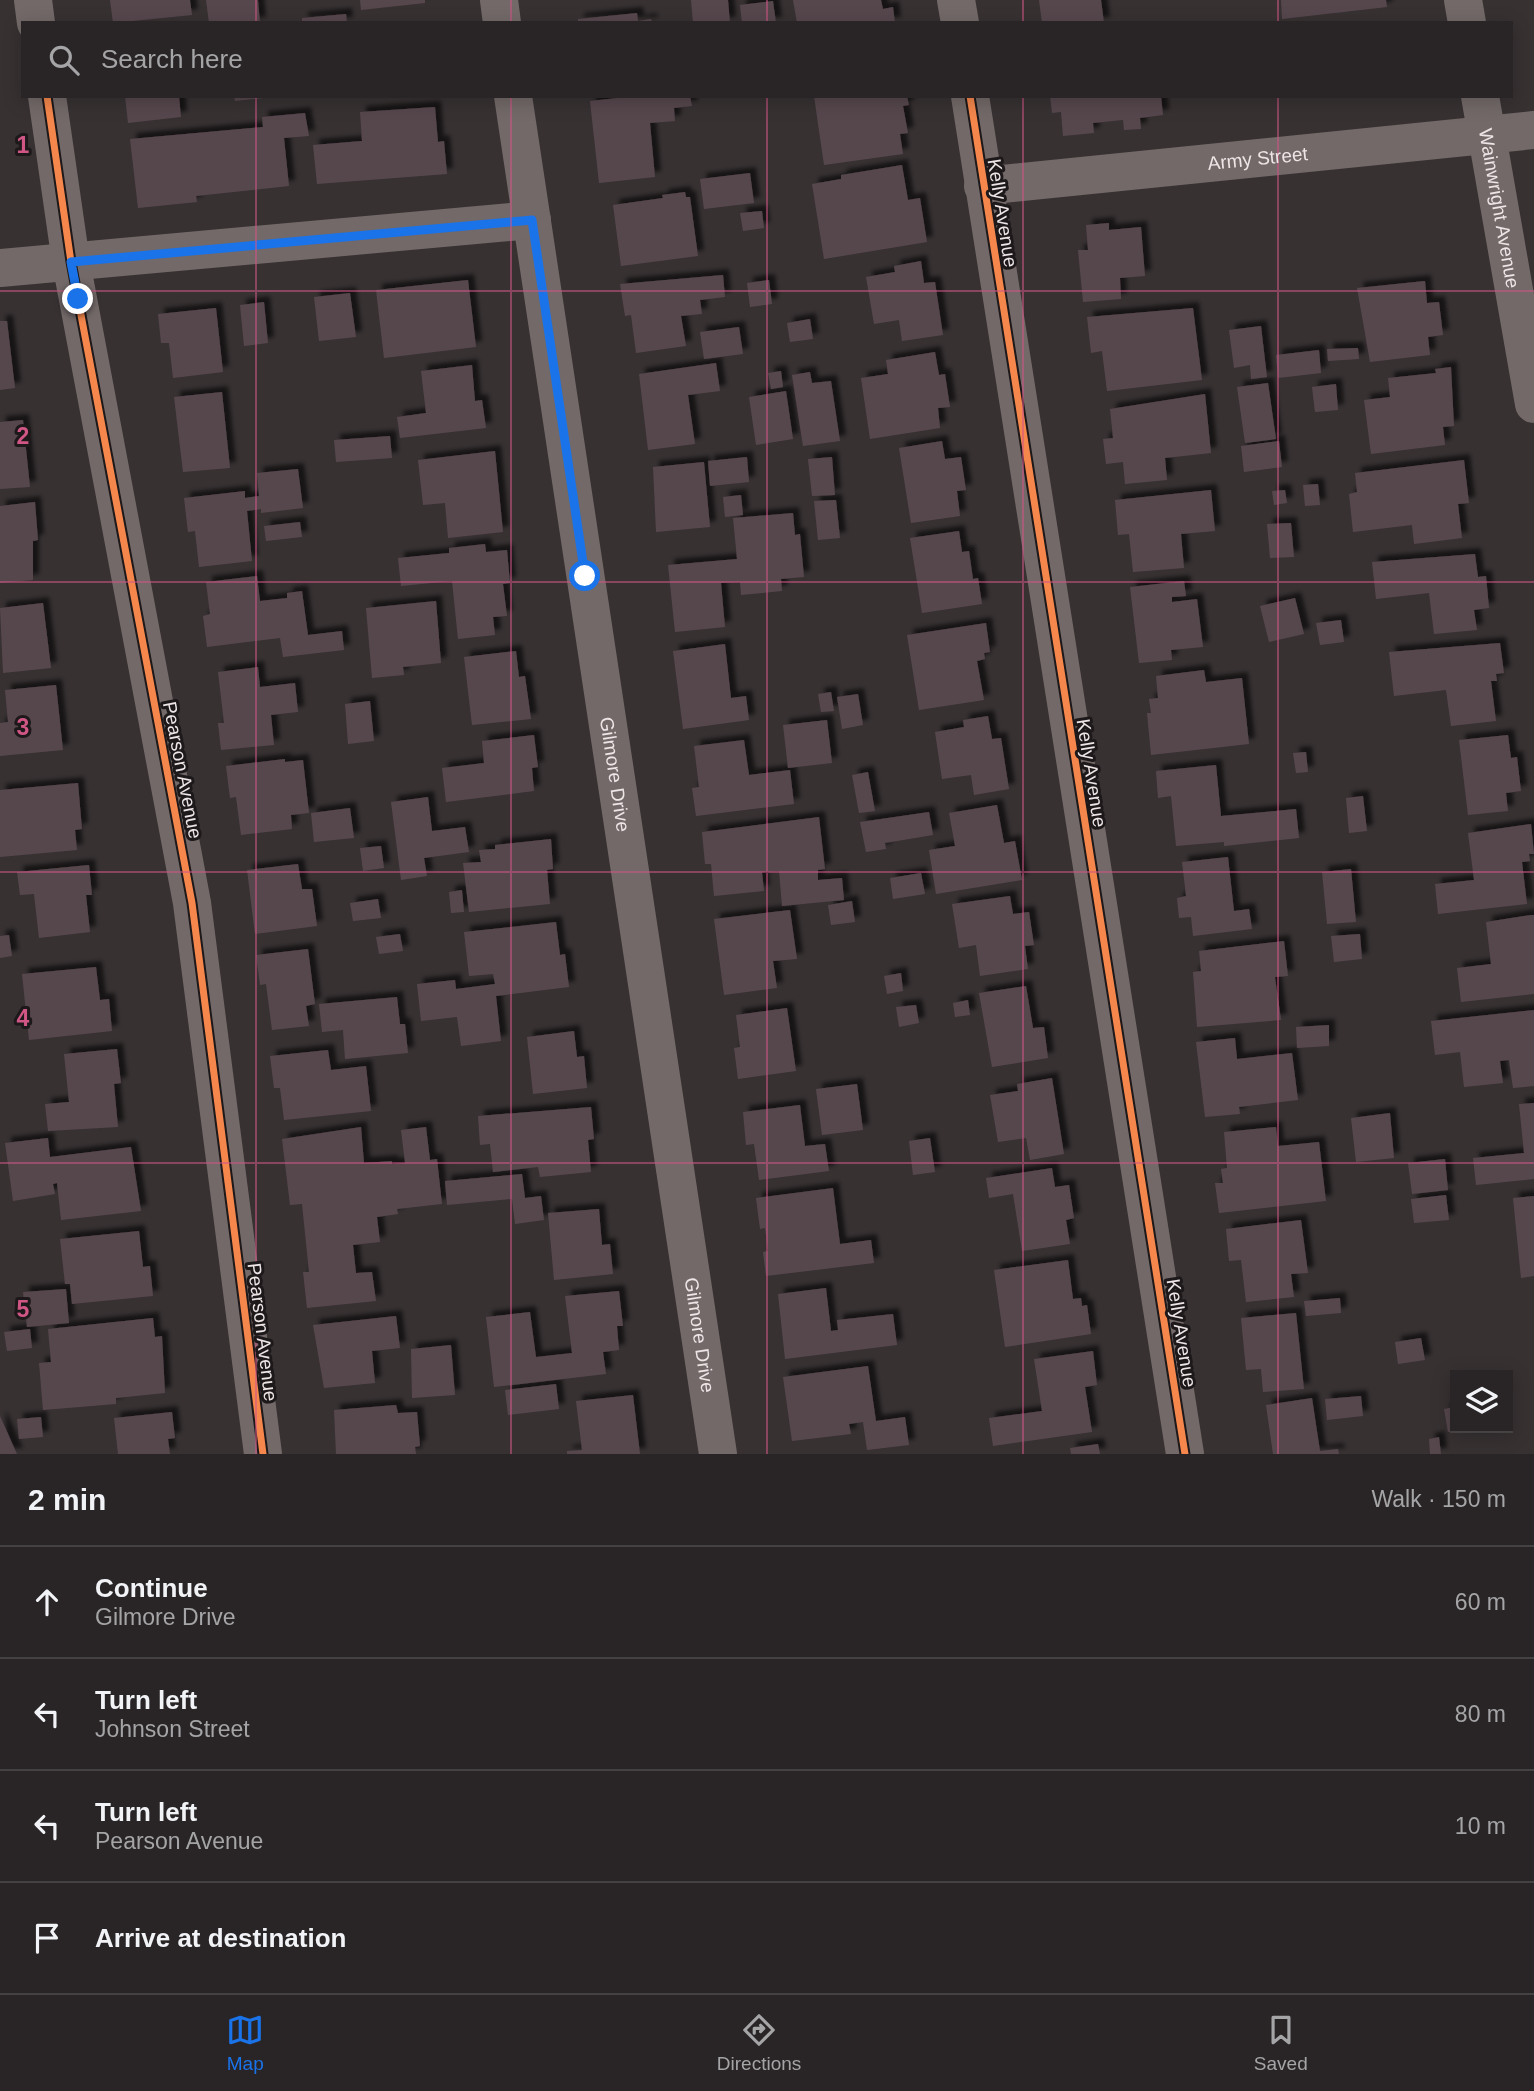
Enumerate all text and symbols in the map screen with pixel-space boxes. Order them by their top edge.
search box [21,21,1513,98]
icon: search [45,41,83,79]
text: Search here [101,44,243,74]
street label: Wainwright Avenue [1475,127,1524,290]
text: 1 [17,132,30,158]
street label: Army Street [1207,143,1309,174]
street label: Kelly Avenue [984,157,1021,269]
route end [62,283,93,314]
text: 2 [17,423,29,449]
route start [569,560,600,591]
street label: Pearson Avenue [159,700,206,840]
text: 3 [17,714,29,740]
street label: Gilmore Drive [596,715,634,833]
street label: Kelly Avenue [1073,717,1110,829]
text: 4 [17,1005,30,1031]
street label: Pearson Avenue [244,1262,281,1402]
street label: Gilmore Drive [680,1276,719,1394]
street label: Kelly Avenue [1163,1277,1200,1389]
text: 5 [17,1296,30,1322]
map controls [1450,1370,1513,1433]
button: layers [1450,1370,1513,1433]
text: 2 min [28,1483,106,1516]
text: Walk · 150 m [1371,1486,1506,1512]
text: Continue [95,1573,208,1603]
icon: ahead [28,1583,66,1621]
text: 60 m [1455,1589,1506,1615]
text: Gilmore Drive [95,1604,236,1630]
text: Turn left [95,1685,197,1715]
icon: left [28,1695,66,1733]
text: 80 m [1455,1701,1506,1727]
text: Johnson Street [95,1716,250,1742]
text: Turn left [95,1797,197,1827]
icon: left [28,1807,66,1845]
text: 10 m [1455,1813,1506,1839]
text: Pearson Avenue [95,1828,263,1854]
icon: arrive [28,1919,66,1957]
text: Arrive at destination [95,1923,346,1953]
tab: Map [226,2011,264,2075]
tab: Directions [717,2011,801,2075]
tab: Saved [1254,2011,1308,2075]

